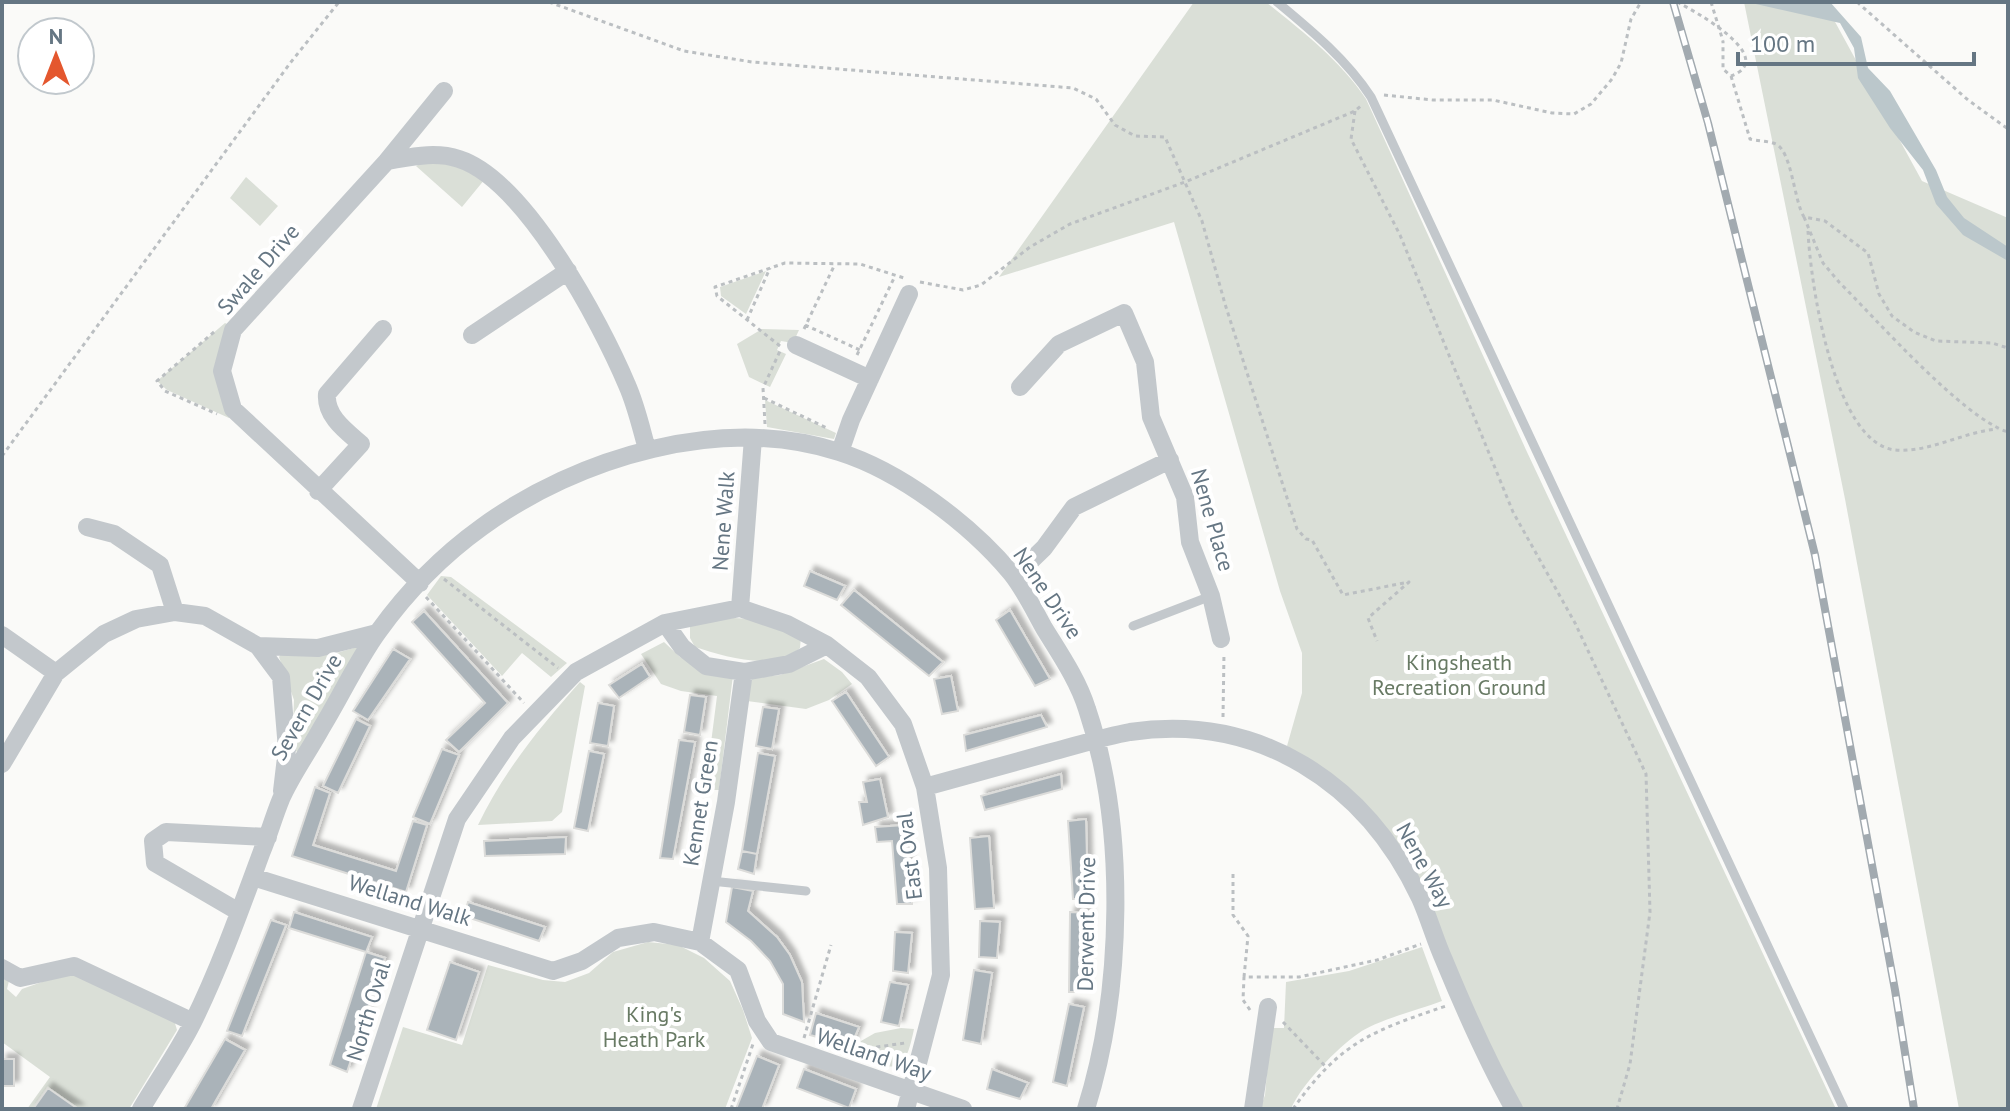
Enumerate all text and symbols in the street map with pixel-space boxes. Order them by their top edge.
north arrow [16,16,96,96]
scale bar [1738,16,1974,66]
text: N [49,22,63,50]
text: 100 m [1750,28,1815,59]
street label: Swale Drive [211,218,305,320]
street label: Nene Place [1185,466,1241,574]
street label: Nene Walk [706,470,740,572]
street label: Nene Drive [1007,542,1089,644]
park label: Kingsheath Recreation Ground [1372,648,1546,701]
street label: Severn Drive [264,649,348,765]
street label: Kennet Green [676,738,724,868]
street label: East Oval [890,810,928,901]
street label: Nene Way [1390,817,1460,913]
street label: Derwent Drive [1071,856,1101,992]
street label: Welland Walk [345,868,475,932]
street label: North Oval [340,957,397,1064]
park label: King's Heath Park [603,1000,706,1053]
street label: Welland Way [813,1021,936,1087]

